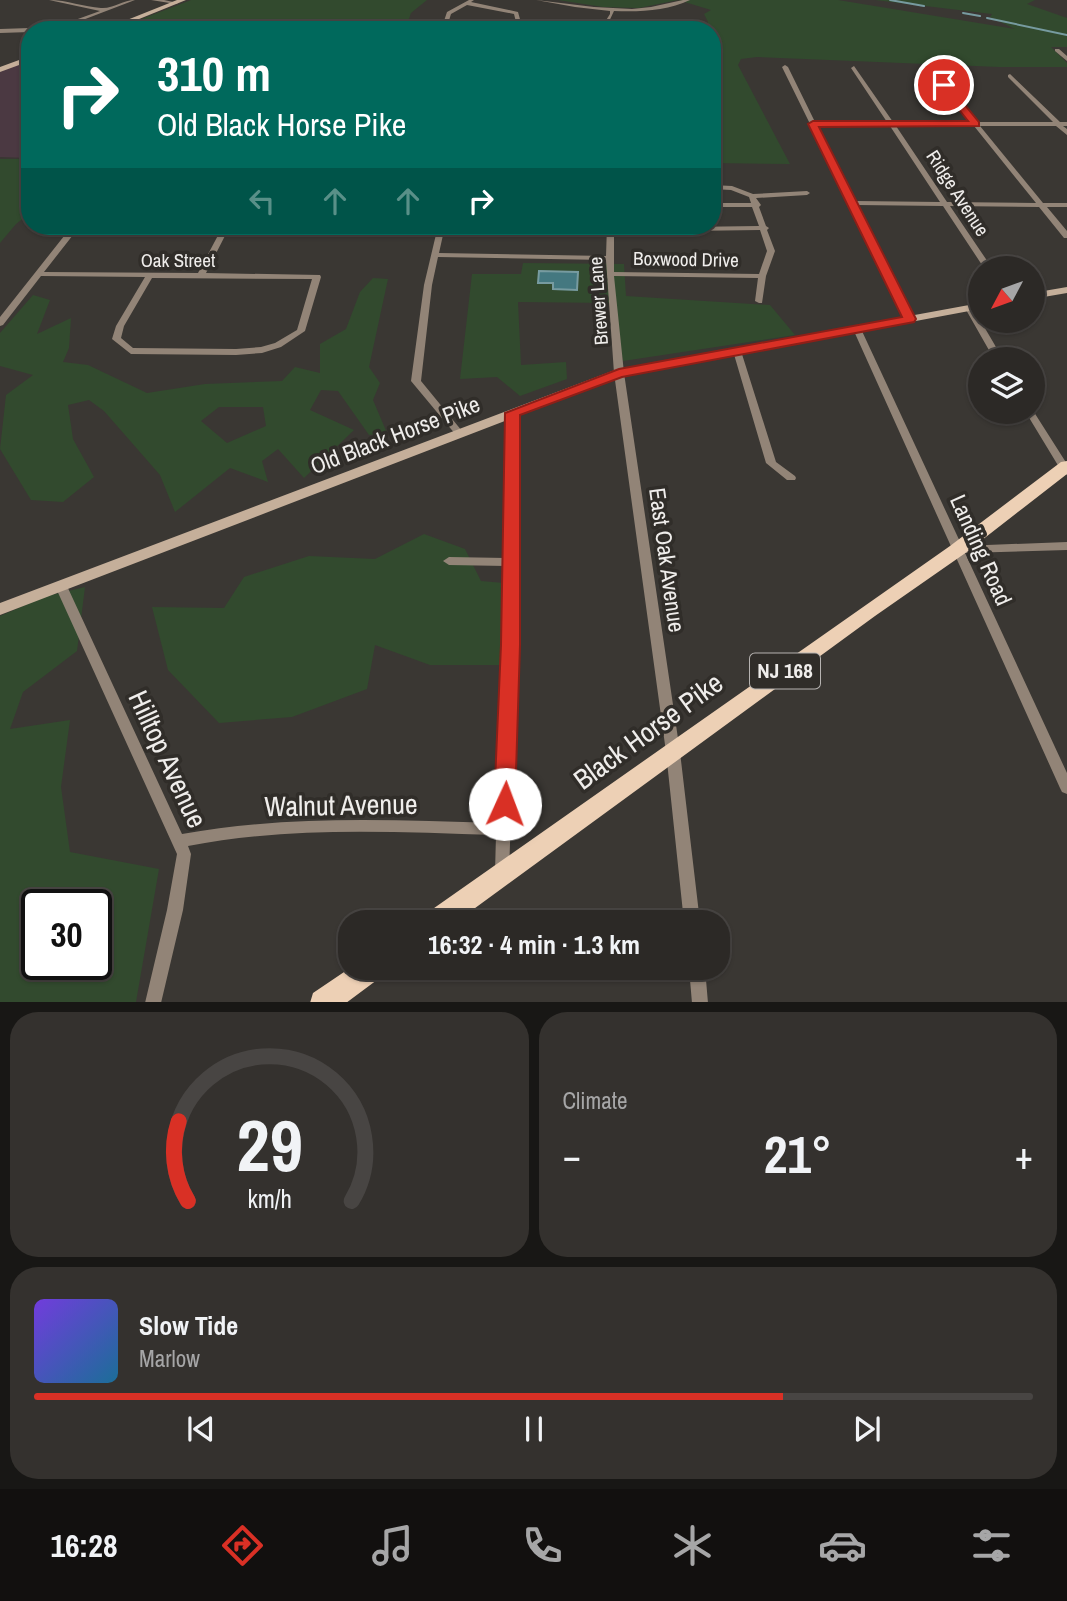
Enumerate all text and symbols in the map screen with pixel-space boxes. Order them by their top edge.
text: 310 m [157,40,271,106]
icon: right [42,49,133,140]
pin [914,55,974,115]
icon: arrive [925,66,963,104]
text: Old Black Horse Pike [157,103,406,146]
street label: Ridge Avenue [921,145,995,241]
icon: left [243,182,281,220]
icon: ahead [316,182,354,220]
icon: ahead [389,182,427,220]
icon: right [462,182,500,220]
street label: Boxwood Drive [633,245,739,273]
street label: Oak Street [141,247,216,273]
street label: Brewer Lane [582,256,614,346]
north arrow [968,256,1045,332]
map controls [968,256,1045,424]
button: layers [968,347,1045,424]
street label: Old Black Horse Pike [306,388,484,481]
street label: East Oak Avenue [642,486,693,634]
street label: Landing Road [943,489,1020,610]
road number: NJ 168 [750,654,820,688]
street label: Black Horse Pike [566,664,730,798]
street label: Hilltop Avenue [120,684,216,834]
position arrow [468,767,542,841]
street label: Walnut Avenue [264,785,418,825]
speed limit sign: 30 [21,889,112,980]
text: 16:32 · 4 min · 1.3 km [428,927,640,962]
text: Climate [563,1085,627,1116]
text: 29 [236,1096,302,1194]
text: 21° [764,1119,832,1189]
text: − [563,1130,581,1181]
text: + [1015,1130,1033,1181]
text: km/h [247,1181,291,1215]
text: Slow Tide [139,1308,238,1343]
text: Marlow [139,1343,200,1374]
icon: previous [182,1410,220,1448]
icon: pause [515,1410,553,1448]
icon: next [848,1410,886,1448]
icon: directions [218,1521,267,1570]
icon: music [368,1521,417,1570]
icon: phone [518,1521,567,1570]
icon: climate [668,1521,717,1570]
icon: car [818,1521,867,1570]
icon: filters [967,1521,1016,1570]
text: 16:28 [50,1524,118,1567]

